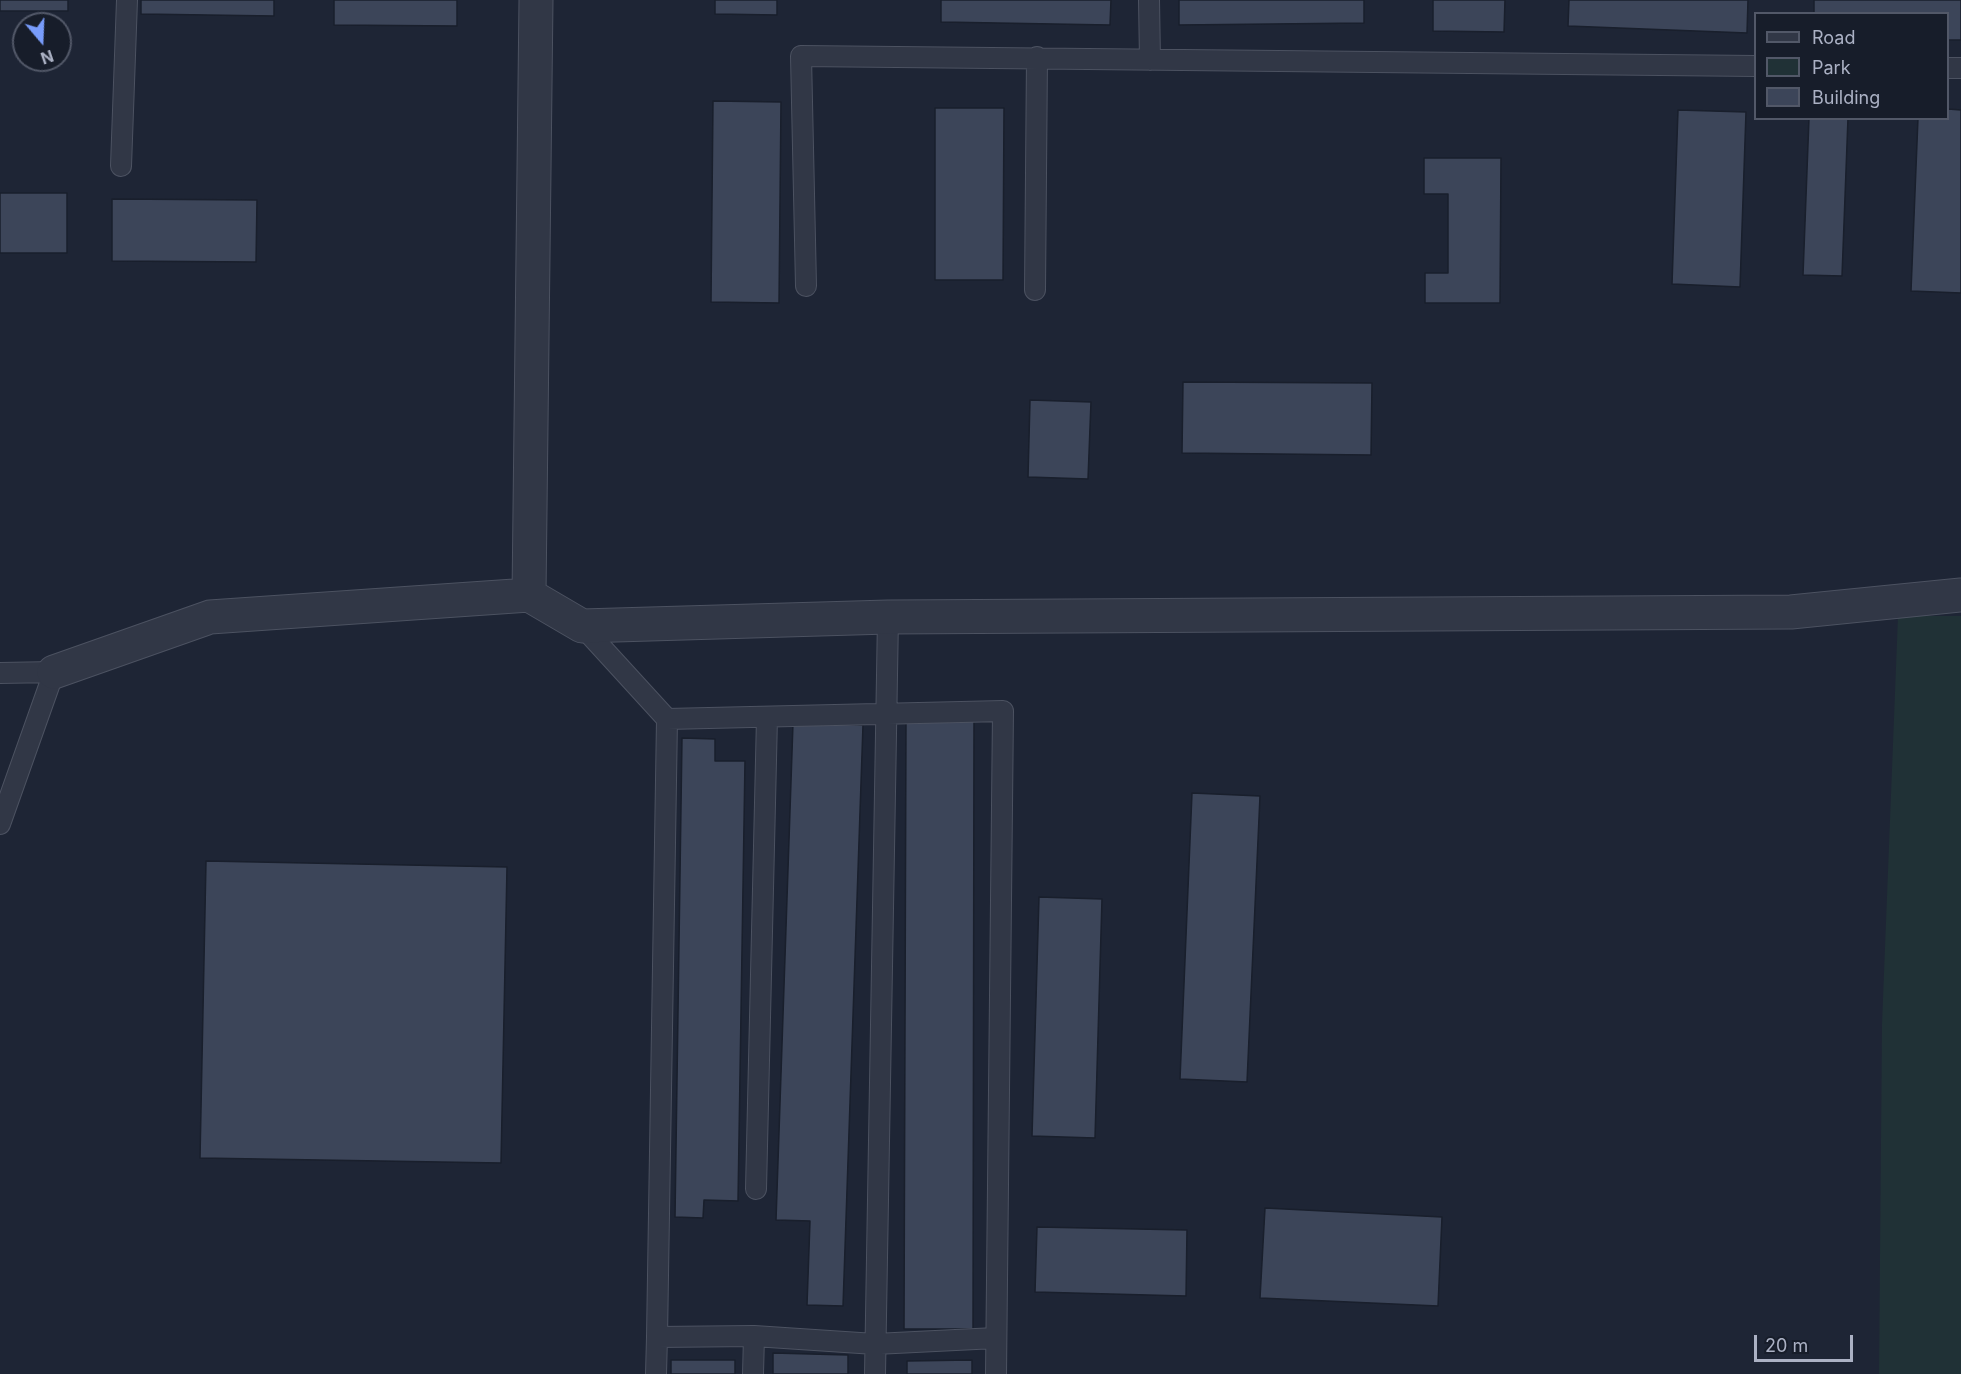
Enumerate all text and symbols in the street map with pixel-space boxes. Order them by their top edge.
north arrow [12,12,72,72]
legend [1754,12,1949,120]
text: Road [1812,27,1855,48]
text: N [38,46,56,69]
text: Park [1812,57,1851,78]
text: Building [1812,87,1880,108]
scale bar [1757,1323,1856,1361]
text: 20 m [1765,1335,1808,1356]

